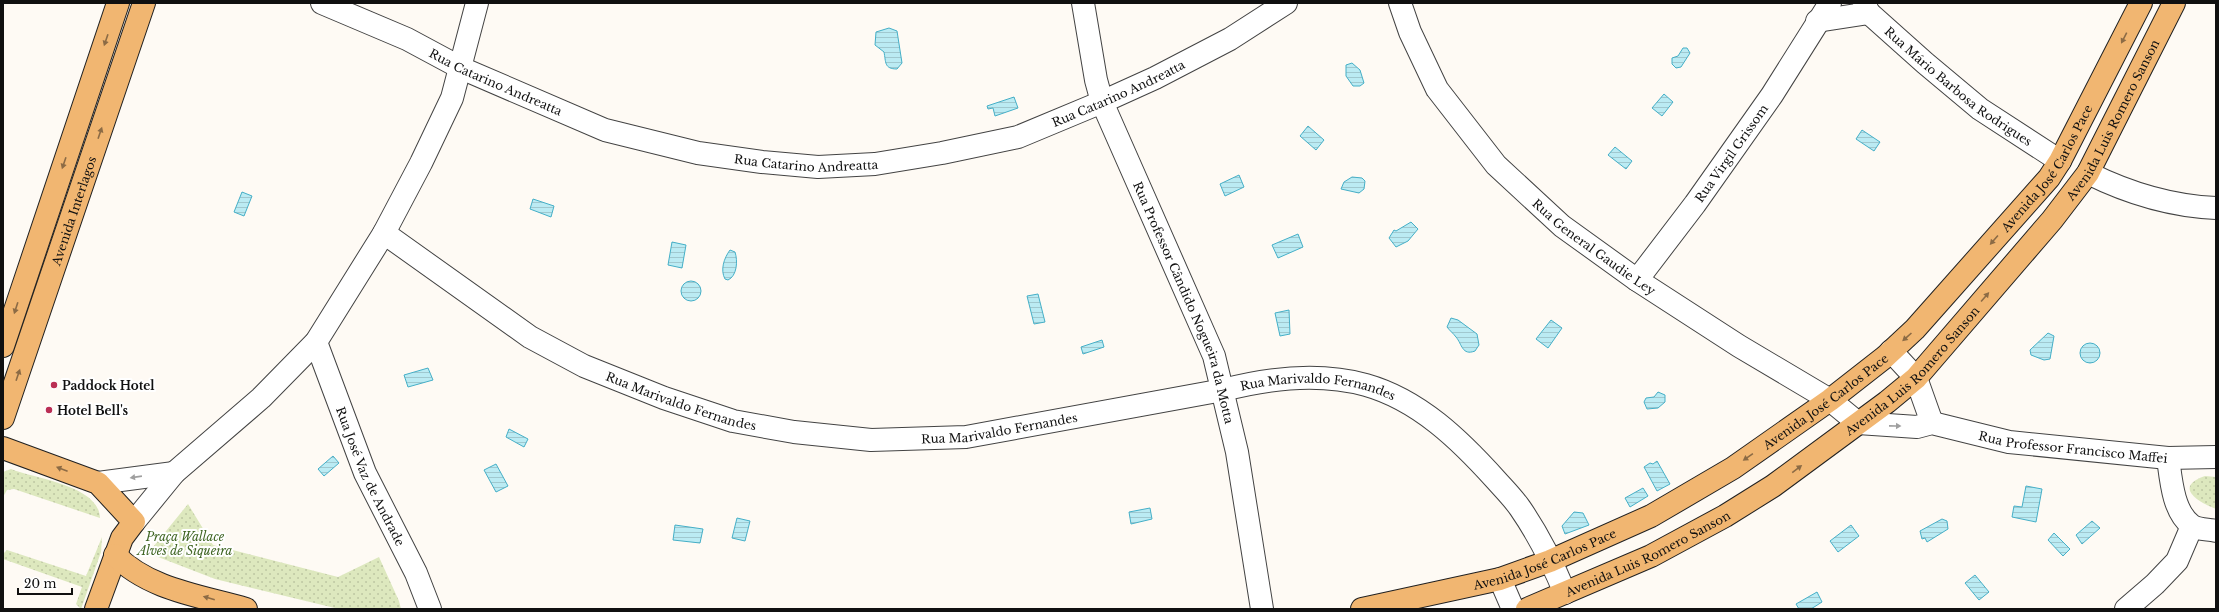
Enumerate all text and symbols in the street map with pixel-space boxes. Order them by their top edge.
street label: Rua Mário Barbosa Rodrigues [1882,23,2035,149]
one-way arrow [2120,32,2127,43]
one-way arrow [102,34,108,46]
street label: Avenida Luis Romero Sanson [2062,37,2162,204]
street label: Rua Catarino Andreatta [427,45,565,118]
street label: Rua Catarino Andreatta [1049,56,1187,130]
street label: Rua Virgil Grissom [1691,101,1771,205]
street label: Avenida José Carlos Pace [1997,102,2095,235]
one-way arrow [97,126,103,138]
street label: Rua Catarino Andreatta [733,151,879,175]
street label: Avenida Interlagos [48,154,99,268]
one-way arrow [61,157,67,169]
street label: Rua Professor Cândido Nogueira da Motta [1130,179,1238,425]
street label: Rua General Gaudie Ley [1530,195,1659,298]
one-way arrow [1989,235,1999,245]
one-way arrow [1980,292,1989,302]
one-way arrow [12,302,18,314]
street label: Avenida Luis Romero Sanson [1841,303,1982,439]
one-way arrow [1902,332,1912,341]
street label: Avenida José Carlos Pace [1759,350,1891,453]
street label: Rua Marivaldo Fernandes [604,368,758,433]
one-way arrow [15,369,21,381]
street label: Rua Marivaldo Fernandes [1239,370,1398,403]
place label: Paddock Hotel [62,378,155,393]
marker: Paddock Hotel [49,380,59,390]
place label: Hotel Bell's [57,403,129,418]
street label: Rua José Vaz de Andrade [333,404,408,548]
marker: Hotel Bell's [44,405,54,415]
street label: Rua Marivaldo Fernandes [921,409,1079,446]
one-way arrow [1889,423,1902,429]
street label: Rua Professor Francisco Maffei [1977,427,2168,465]
one-way arrow [1743,453,1753,461]
one-way arrow [55,465,67,471]
one-way arrow [1792,465,1802,473]
one-way arrow [130,474,142,480]
street label: Avenida Luis Romero Sanson [1562,507,1733,600]
street label: Avenida José Carlos Pace [1471,525,1619,592]
park label: Praça Wallace Alves de Siqueira [136,529,233,558]
scale bar [18,570,72,596]
text: 20 m [24,576,56,591]
one-way arrow [202,595,214,601]

